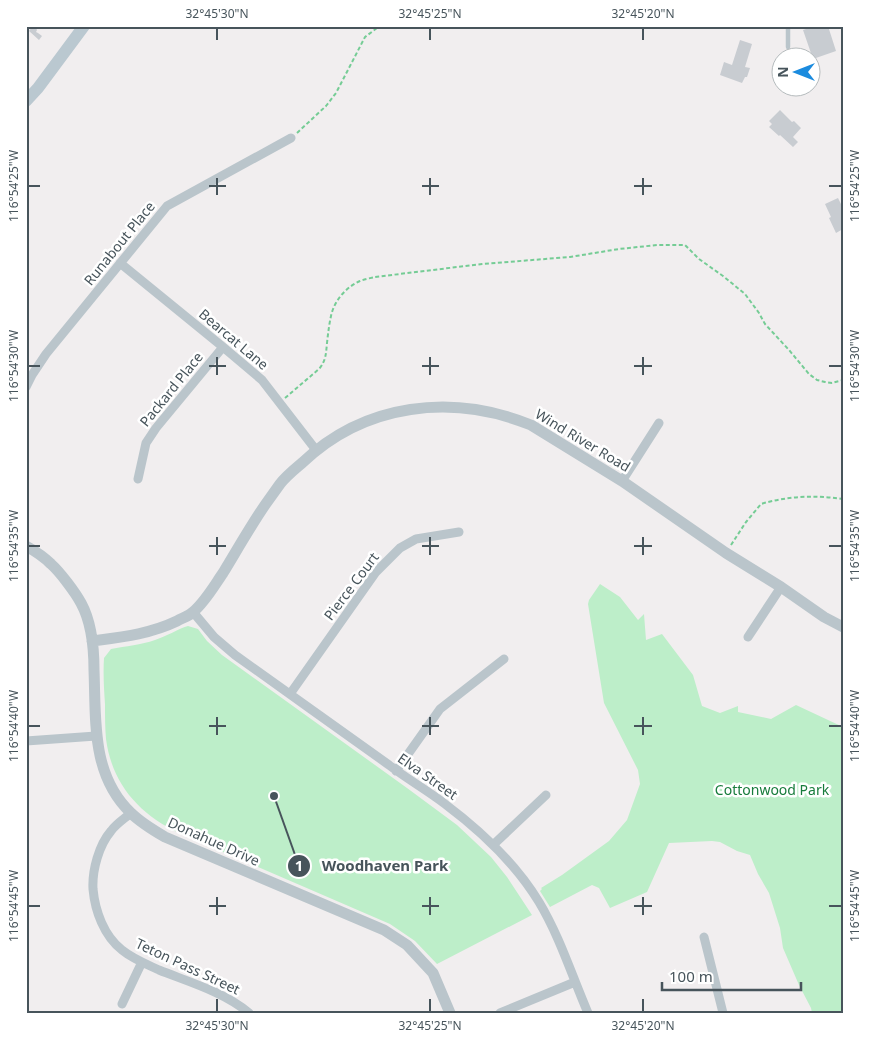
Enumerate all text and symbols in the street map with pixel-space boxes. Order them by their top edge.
text: 32°45'30"N [185,5,249,22]
text: 32°45'25"N [398,5,462,22]
text: 32°45'20"N [611,5,675,22]
north arrow [772,48,822,98]
text: N [773,66,792,78]
text: 116°54'25"W [5,150,22,222]
text: 116°54'25"W [846,150,863,222]
street label: Runabout Place [79,197,159,289]
street label: Bearcat Lane [195,304,273,374]
text: 116°54'30"W [5,330,22,402]
text: 116°54'30"W [846,330,863,402]
street label: Packard Place [135,348,207,430]
street label: Wind River Road [532,404,634,476]
text: 116°54'35"W [5,510,22,582]
text: 116°54'35"W [846,510,863,582]
street label: Pierce Court [319,548,383,624]
text: 116°54'40"W [5,690,22,762]
text: 116°54'40"W [846,690,863,762]
street label: Elva Street [394,748,462,804]
park label: Cottonwood Park [715,780,830,799]
street label: Donahue Drive [165,812,263,870]
callout: Woodhaven Park [286,851,458,881]
text: 1 [295,855,303,875]
text: Woodhaven Park [322,855,449,875]
text: 116°54'45"W [5,870,22,942]
text: 116°54'45"W [846,870,863,942]
street label: Teton Pass Street [133,934,243,998]
scale bar [662,959,800,991]
text: 100 m [669,966,713,986]
text: 32°45'30"N [185,1017,249,1034]
text: 32°45'25"N [398,1017,462,1034]
text: 32°45'20"N [611,1017,675,1034]

